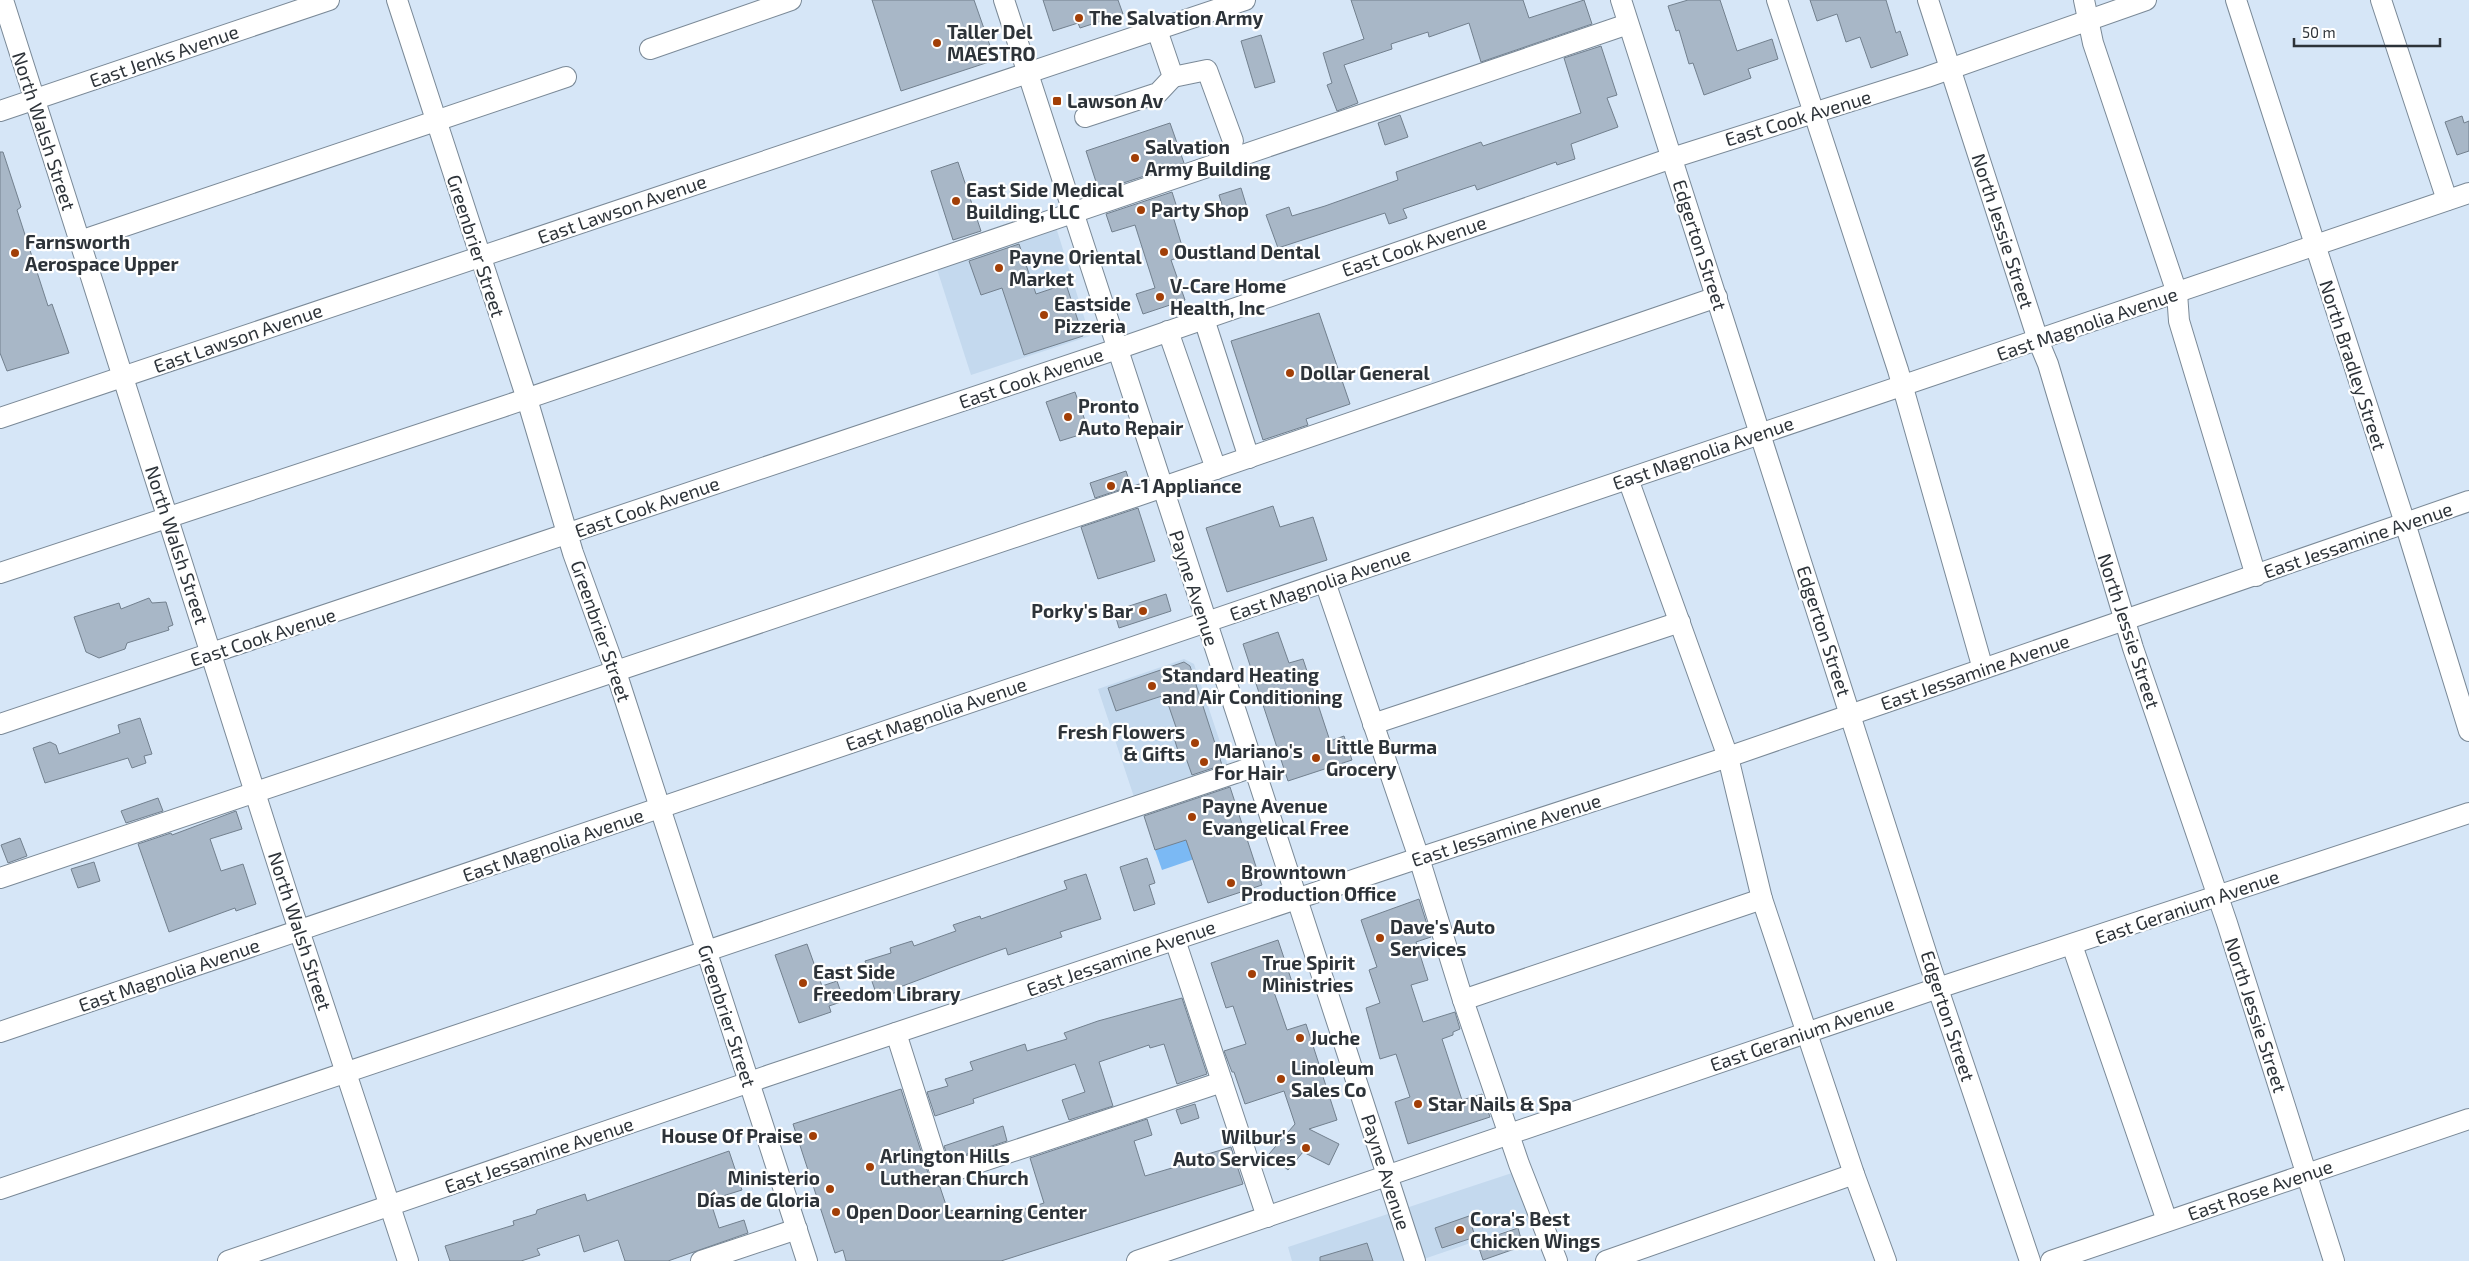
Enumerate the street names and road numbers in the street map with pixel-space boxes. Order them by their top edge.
street label: East Jenks Avenue [86,19,241,92]
street label: North Walsh Street [8,49,81,213]
street label: East Cook Avenue [1722,84,1874,151]
street label: North Jessie Street [1968,150,2039,311]
street label: East Lawson Avenue [534,169,709,248]
street label: Greenbrier Street [443,172,510,320]
street label: Edgerton Street [1669,177,1732,313]
street label: East Cook Avenue [1338,210,1489,281]
street label: North Bradley Street [2315,277,2392,453]
street label: East Magnolia Avenue [1993,282,2180,365]
street label: East Lawson Avenue [150,298,325,377]
street label: East Cook Avenue [955,342,1106,413]
street label: East Magnolia Avenue [1609,411,1796,494]
street label: North Walsh Street [141,463,214,627]
street label: East Cook Avenue [571,471,722,542]
street label: East Jessamine Avenue [2260,496,2455,583]
street label: Payne Avenue [1165,527,1224,649]
street label: East Magnolia Avenue [1226,542,1413,625]
street label: North Jessie Street [2094,550,2165,711]
street label: Greenbrier Street [566,557,636,705]
street label: Edgerton Street [1793,563,1856,699]
street label: East Cook Avenue [187,602,338,671]
street label: East Jessamine Avenue [1877,628,2072,715]
street label: East Magnolia Avenue [842,672,1029,755]
street label: East Jessamine Avenue [1408,788,1604,871]
street label: East Magnolia Avenue [459,803,646,886]
street label: North Walsh Street [264,849,337,1013]
street label: East Geranium Avenue [2092,864,2282,949]
street label: East Jessamine Avenue [1023,914,1218,1001]
street label: East Magnolia Avenue [75,933,262,1016]
street label: North Jessie Street [2221,934,2292,1095]
street label: Greenbrier Street [694,942,761,1090]
street label: Edgerton Street [1917,948,1980,1084]
street label: East Geranium Avenue [1707,991,1897,1076]
street label: East Jessamine Avenue [441,1111,636,1198]
street label: Payne Avenue [1357,1111,1416,1233]
street label: East Rose Avenue [2184,1154,2335,1225]

